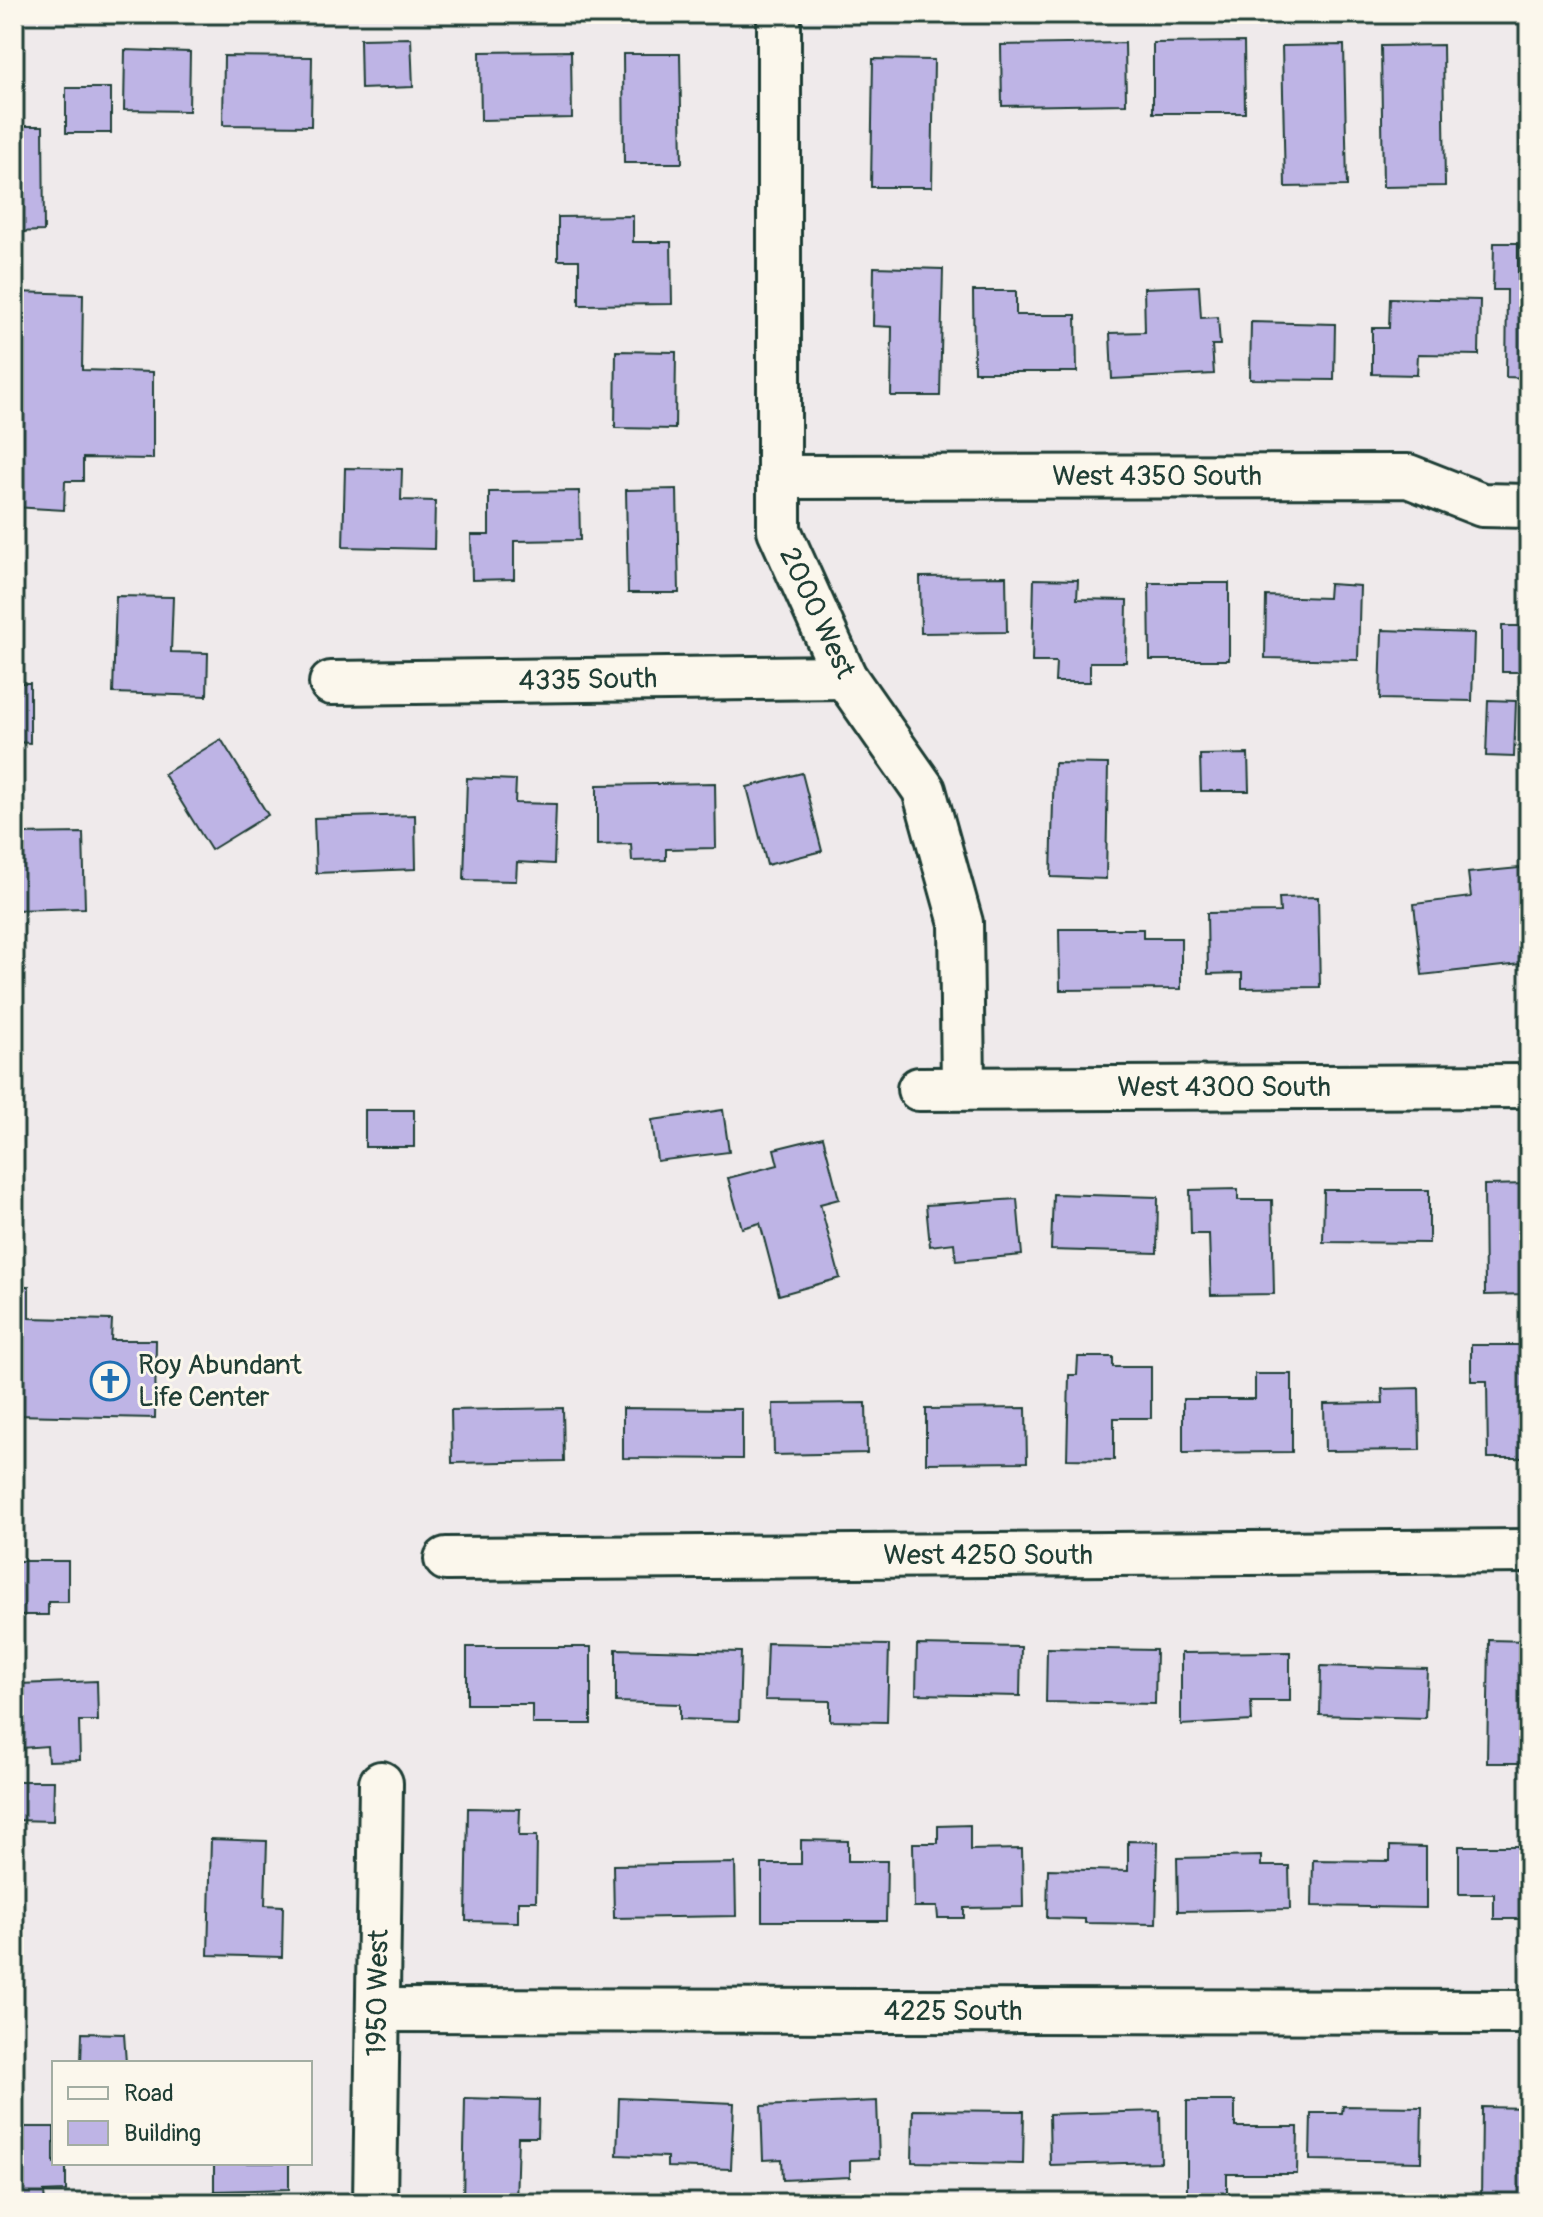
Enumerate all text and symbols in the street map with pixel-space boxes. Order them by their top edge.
street label: West 4350 South [1052,459,1262,494]
street label: 2000 West [771,542,863,685]
street label: 4335 South [518,661,658,699]
street label: West 4300 South [1117,1070,1331,1105]
place label: Roy Abundant Life Center [138,1348,303,1415]
church icon: Roy Abundant Life Center [89,1360,131,1402]
street label: West 4250 South [883,1538,1093,1573]
street label: 1950 West [359,1928,397,2057]
street label: 4225 South [884,1994,1022,2029]
legend [52,2061,312,2165]
text: Road [124,2079,174,2108]
text: Building [124,2119,201,2148]

